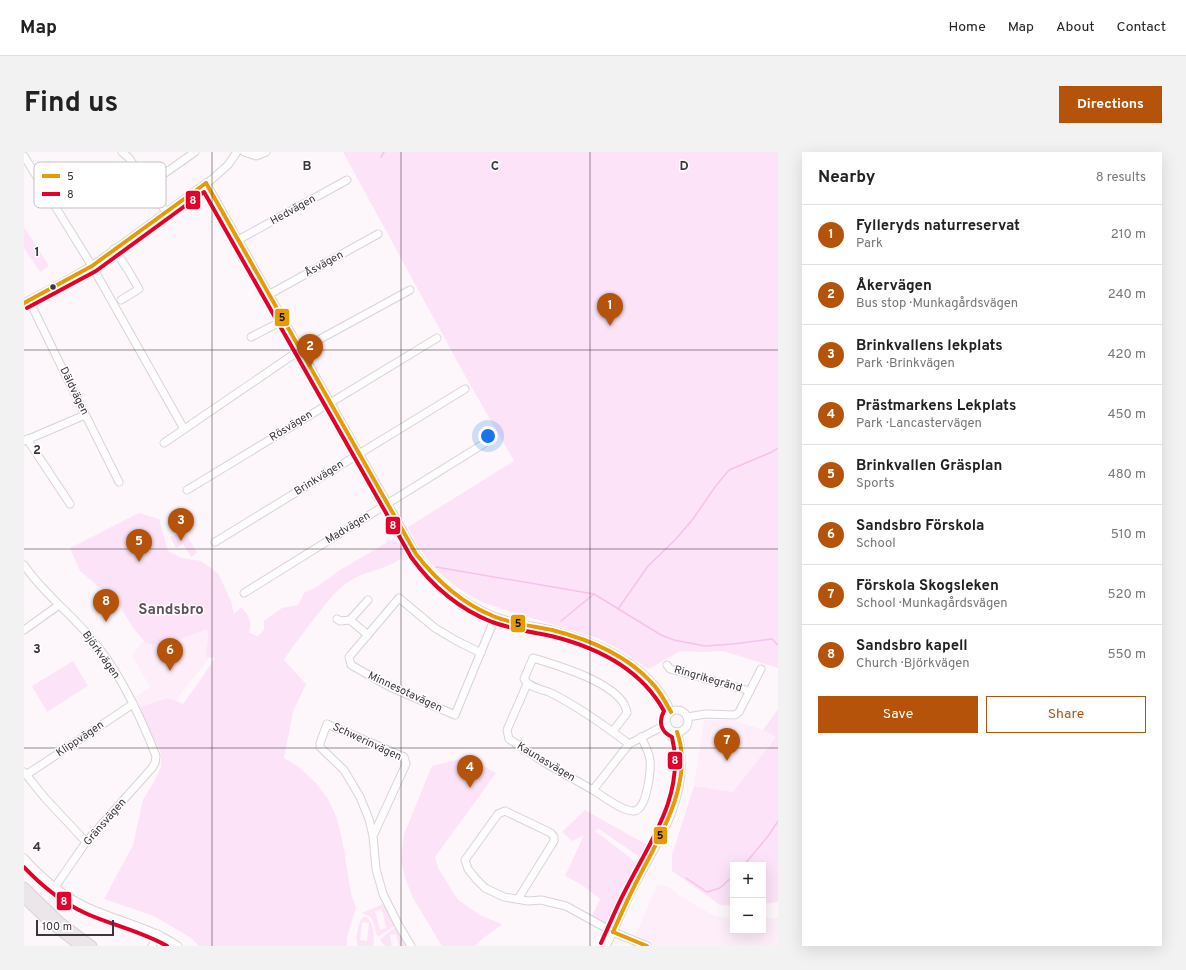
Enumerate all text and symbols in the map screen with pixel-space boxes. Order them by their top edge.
text: Map [20,16,57,40]
text: Home [949,19,986,36]
text: Map [1008,19,1034,36]
text: About [1056,19,1095,36]
text: Contact [1117,19,1166,36]
text: Find us [24,86,118,122]
button: Directions [1059,86,1162,123]
text: B [303,159,312,175]
text: C [491,159,499,175]
text: D [679,159,689,175]
legend [34,162,166,208]
text: Nearby [818,167,875,189]
text: 5 [67,170,74,184]
text: 8 results [1096,170,1146,186]
text: 8 [67,188,74,202]
line badge: 8 [185,190,201,210]
street label: Hedvägen [268,192,318,228]
text: 8 [190,194,197,208]
text: Fylleryds naturreservat [856,217,1020,236]
text: 1 [828,227,834,243]
text: 210 m [1111,227,1146,243]
text: Park [856,236,883,252]
text: 1 [34,245,40,261]
street label: Åsvägen [302,248,346,280]
text: Åkervägen [856,277,932,296]
unlabelled marker [48,282,58,292]
text: 2 [827,287,835,303]
text: 240 m [1108,287,1146,303]
pin: 1 [597,293,623,326]
text: Bus stop · Munkagårdsvägen [856,296,1018,312]
line badge: 5 [274,308,290,327]
text: 5 [279,311,286,325]
pin: 2 [297,334,323,367]
text: Brinkvallens lekplats [856,337,1003,356]
text: 3 [827,347,835,363]
text: 420 m [1108,347,1146,363]
text: Park · Brinkvägen [856,356,955,372]
street label: Däldvägen [56,365,92,417]
text: Prästmarkens Lekplats [856,397,1016,416]
street label: Rösvägen [267,407,315,445]
text: 4 [827,407,835,423]
text: 450 m [1107,407,1146,423]
text: Park · Lancastervägen [856,416,982,432]
your location [478,426,498,446]
text: 2 [33,443,41,459]
street label: Brinkvägen [292,457,346,499]
text: Brinkvallen Gräsplan [856,457,1002,476]
text: 5 [827,467,835,483]
text: 480 m [1108,467,1146,483]
text: Sports [856,476,895,492]
pin: 3 [168,508,194,541]
street label: Madvägen [323,509,373,547]
line badge: 8 [385,516,401,535]
text: Sandsbro Förskola [856,517,984,536]
text: 8 [390,519,397,533]
text: 6 [827,527,835,543]
text: 510 m [1111,527,1146,543]
pin: 5 [126,529,152,562]
text: School [856,536,896,552]
text: Förskola Skogsleken [856,577,999,596]
text: 7 [828,587,834,603]
text: 520 m [1108,587,1146,603]
pin: 8 [93,589,119,622]
text: School · Munkagårdsvägen [856,596,1008,612]
district label: Sandsbro [138,601,204,620]
line badge: 5 [510,614,526,633]
text: 5 [515,617,522,631]
street label: Björkvägen [79,628,123,682]
text: Sandsbro kapell [856,637,968,656]
pin: 6 [157,638,183,671]
text: 3 [33,642,41,658]
text: 8 [827,647,835,663]
text: 550 m [1107,647,1146,663]
text: Church · Björkvägen [856,656,970,672]
street label: Ringrikegränd [672,663,744,695]
street label: Minnesotavägen [366,669,444,715]
button: Save [818,696,978,733]
button: Share [986,696,1146,733]
street label: Klippvägen [53,718,107,760]
street label: Schwerinvägen [330,720,404,764]
pin: 7 [714,728,740,761]
street label: Kaunasvägen [514,739,578,785]
line badge: 8 [667,751,683,770]
text: 8 [672,754,679,768]
pin: 4 [457,755,483,788]
street label: Gränsvägen [81,795,129,849]
line badge: 5 [653,826,668,845]
text: 5 [657,829,664,843]
text: 4 [33,840,41,856]
map controls [730,862,766,934]
button: + [730,862,766,898]
line badge: 8 [56,891,72,911]
text: 8 [61,895,68,909]
button: − [730,898,766,934]
scale bar [36,918,114,937]
text: 100 m [42,920,72,934]

